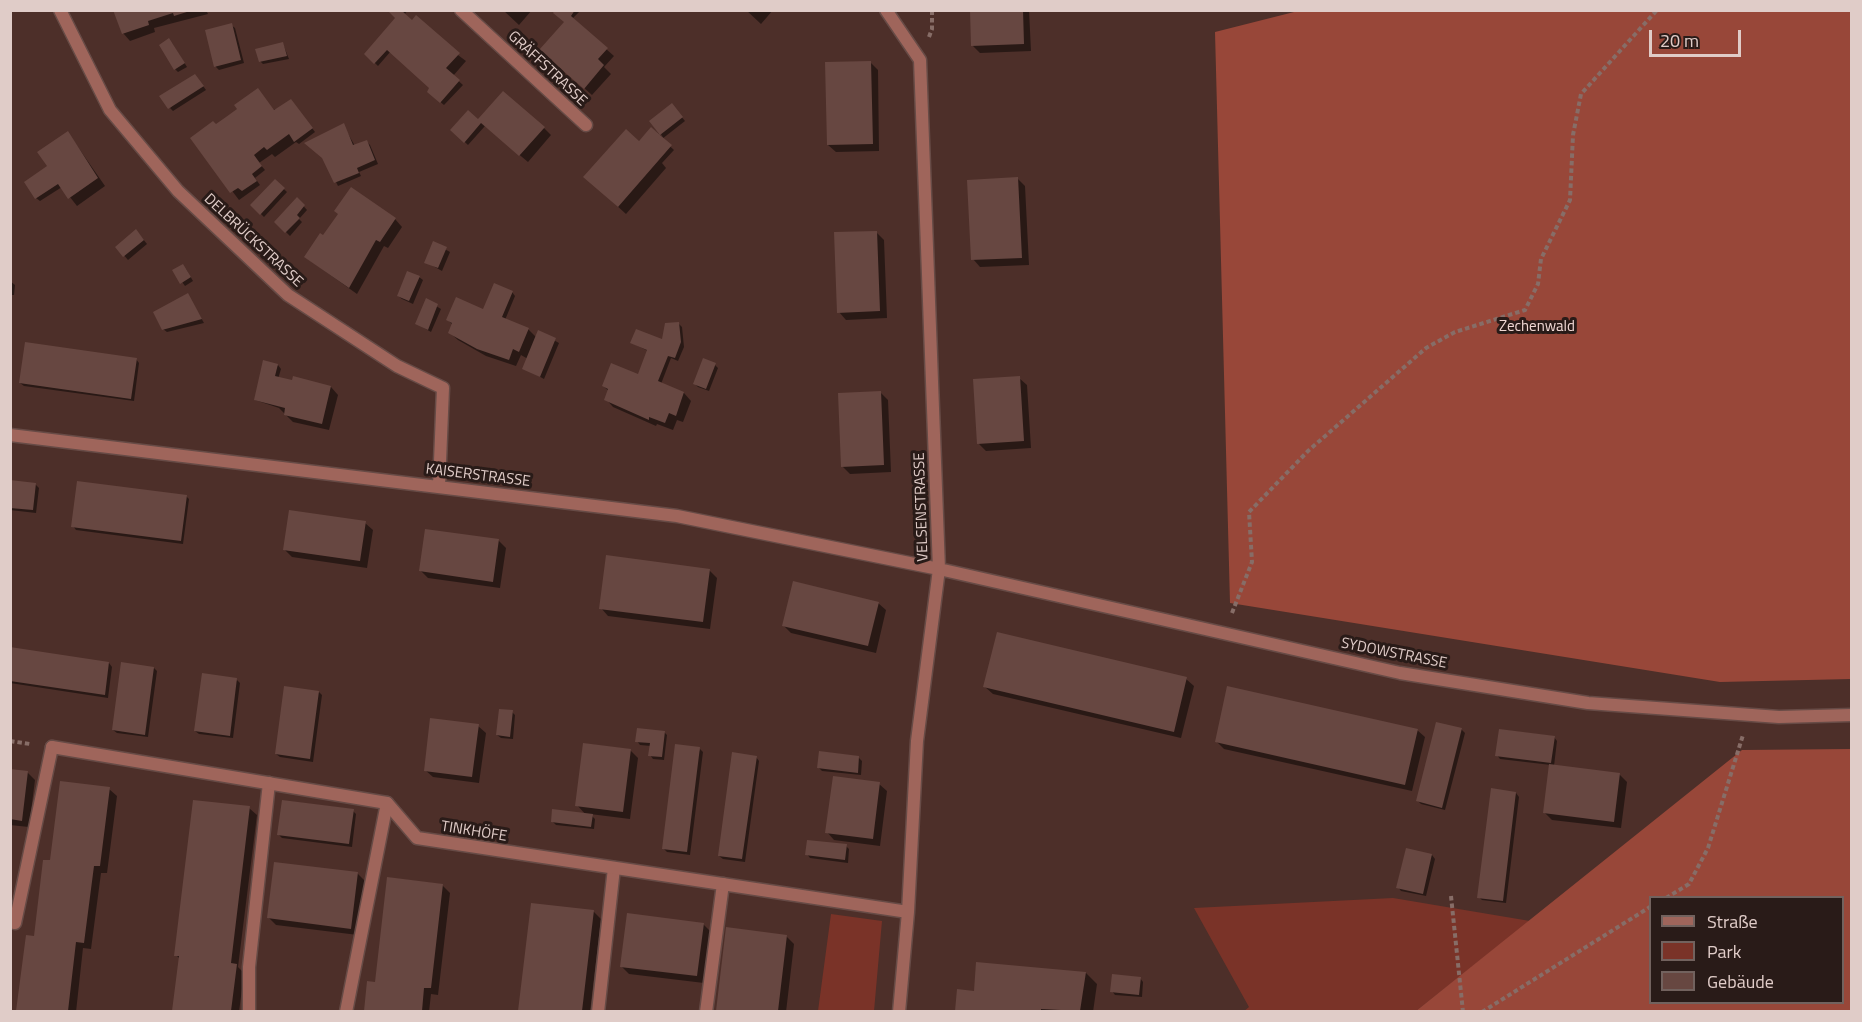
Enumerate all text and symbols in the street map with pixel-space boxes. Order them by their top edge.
scale bar [1652,18,1744,56]
text: 20 m [1660,27,1699,54]
street label: GRÄFFSTRASSE [504,28,590,110]
street label: DELBRÜCKSTRASSE [200,191,306,291]
park label: Zechenwald [1499,318,1575,336]
street label: VELSENSTRASSE [911,452,933,562]
street label: KAISERSTRASSE [425,461,531,491]
street label: SYDOWSTRASSE [1340,635,1448,673]
street label: TINKHÖFE [440,818,508,846]
legend [1649,896,1844,1004]
text: Straße [1707,908,1758,935]
text: Park [1707,938,1741,965]
text: Gebäude [1707,968,1774,995]

